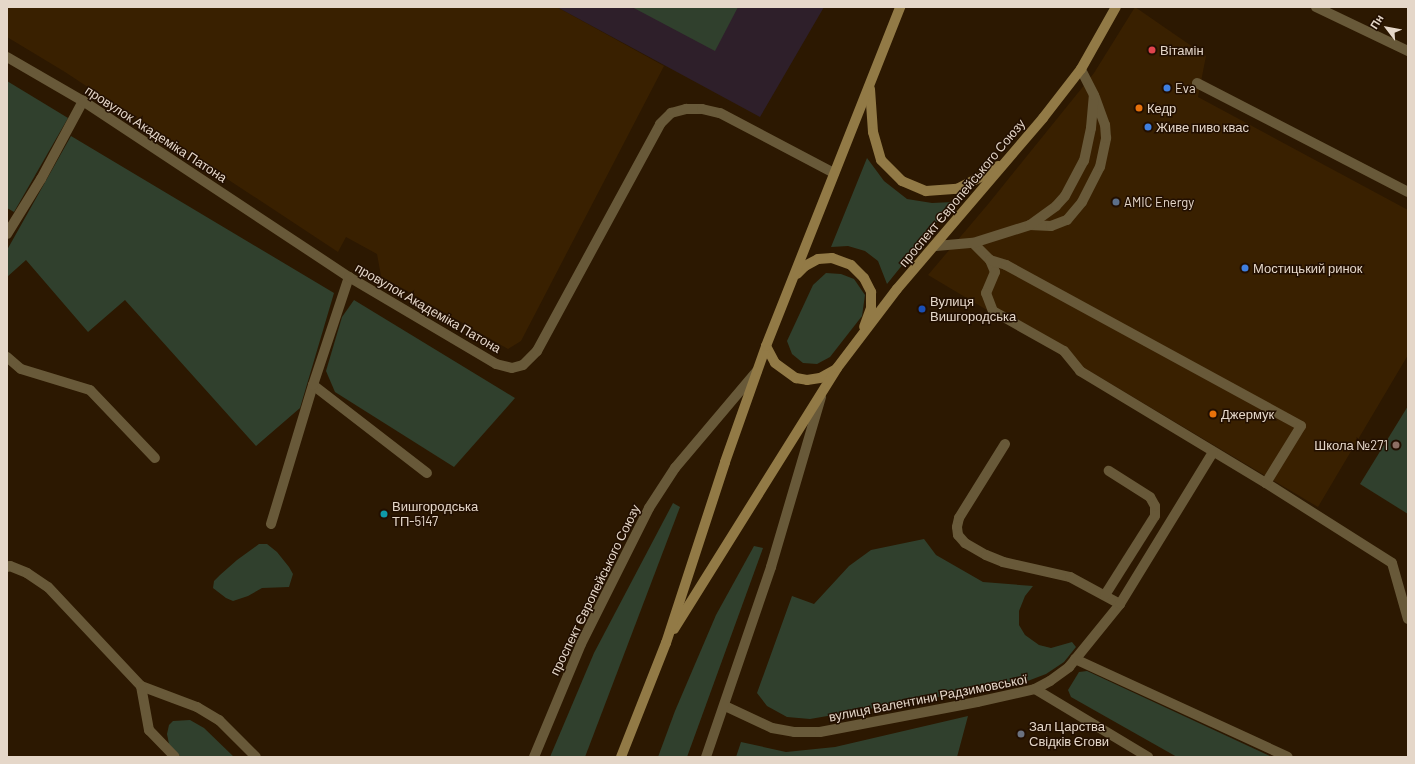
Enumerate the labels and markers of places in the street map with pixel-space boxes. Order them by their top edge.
place label: Вітамін [1160,42,1204,58]
marker: Вітамін [1147,45,1157,55]
place label: Eva [1175,80,1196,96]
marker: Eva [1162,83,1172,93]
place label: Кедр [1147,100,1176,116]
marker: Кедр [1134,103,1144,113]
place label: Живе пиво квас [1156,119,1249,135]
marker: Живе пиво квас [1143,122,1153,132]
place label: AMIC Energy [1124,194,1194,210]
marker: AMIC Energy [1111,197,1121,207]
place label: Мостицький ринок [1253,260,1363,276]
marker: Мостицький ринок [1240,263,1250,273]
place label: Вулиця Вишгородська [930,294,1016,325]
marker: Вулиця Вишгородська [917,304,927,314]
place label: Джермук [1221,406,1274,422]
marker: Джермук [1208,409,1218,419]
place label: Школа №271 [1314,437,1388,453]
marker: Школа №271 [1391,440,1401,450]
place label: Вишгородська ТП-5147 [392,499,478,530]
marker: Вишгородська ТП-5147 [379,509,389,519]
place label: Зал Царства Свідків Єгови [1029,719,1109,750]
marker: Зал Царства Свідків Єгови [1016,729,1026,739]

